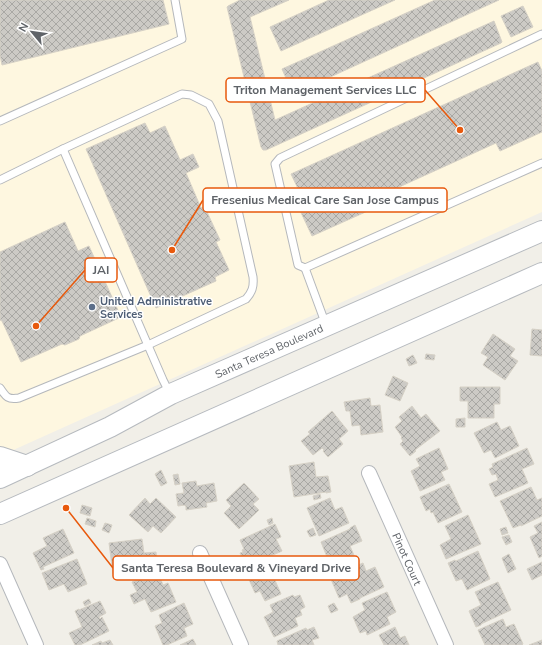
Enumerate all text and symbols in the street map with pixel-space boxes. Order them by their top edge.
north arrow [12,12,52,52]
text: N [15,20,32,35]
callout: Triton Management Services LLC [226,78,425,102]
text: Triton Management Services LLC [233,82,417,98]
callout: Fresenius Medical Care San Jose Campus [203,188,447,212]
text: Fresenius Medical Care San Jose Campus [211,192,439,208]
callout: JAI [85,258,117,282]
text: JAI [92,262,109,278]
place label: United Administrative Services [100,294,212,322]
marker: United Administrative Services [87,302,97,312]
street label: Santa Teresa Boulevard [213,321,326,382]
street label: Pinot Court [388,531,425,588]
callout: Santa Teresa Boulevard & Vineyard Drive [113,556,359,580]
text: Santa Teresa Boulevard & Vineyard Drive [121,560,351,576]

